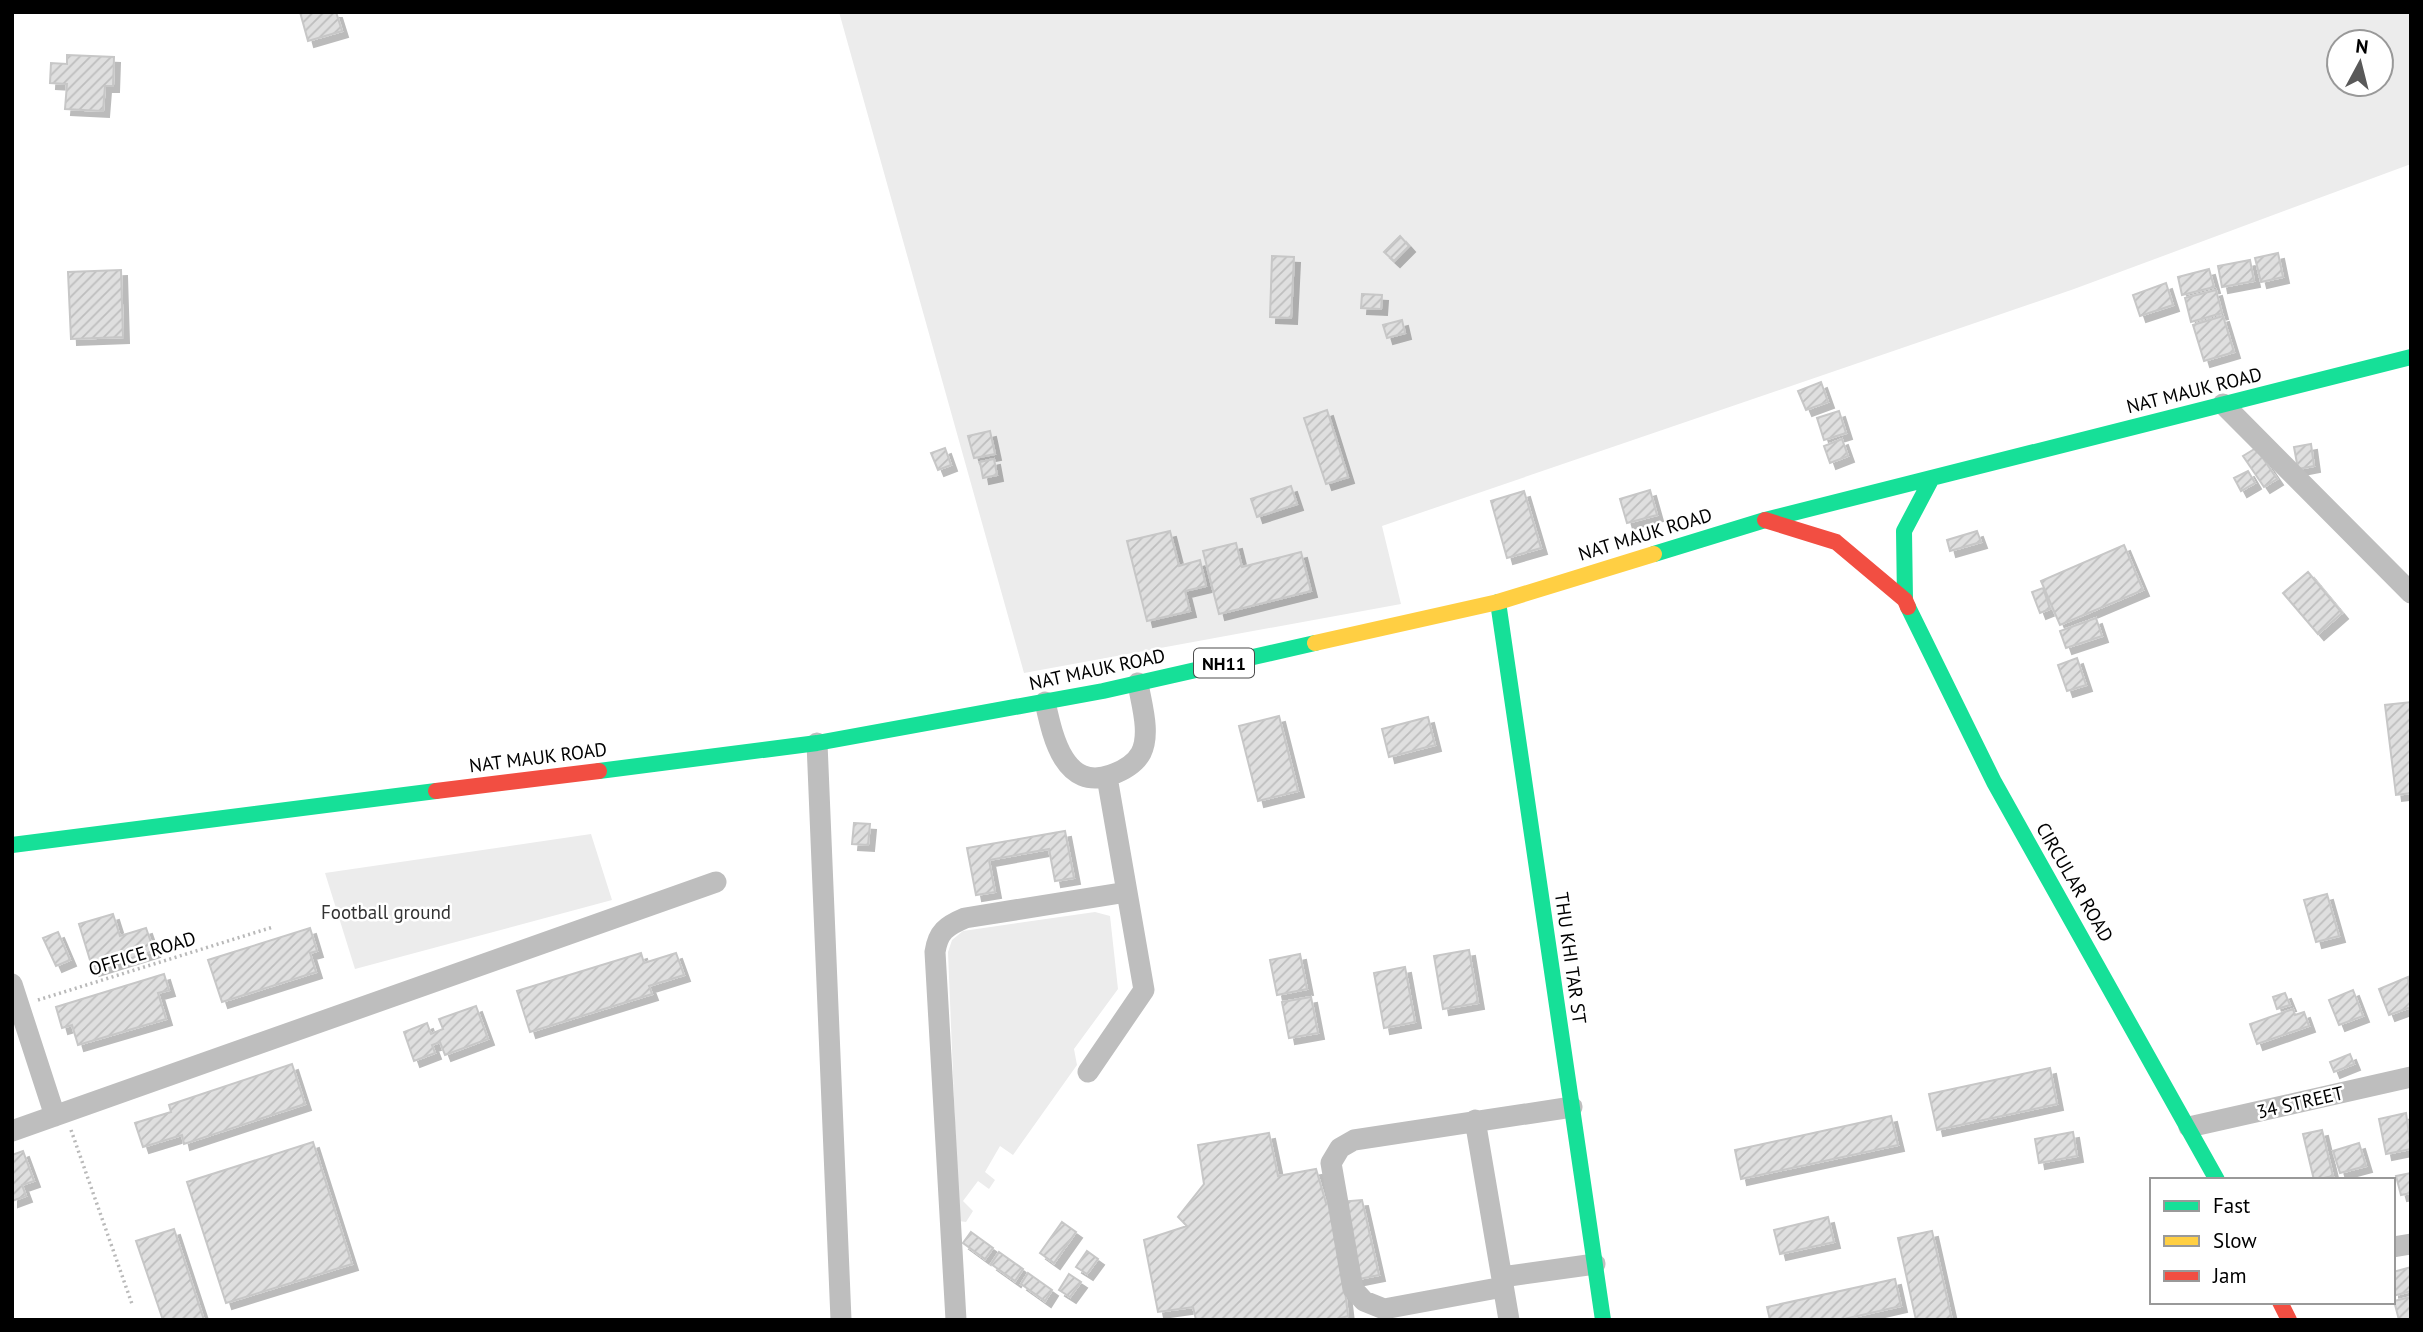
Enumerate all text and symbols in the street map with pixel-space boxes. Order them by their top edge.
north arrow [2325,28,2395,98]
text: N [2354,33,2370,59]
street label: NAT MAUK ROAD [2124,362,2264,418]
street label: NAT MAUK ROAD [1575,502,1715,566]
street label: NAT MAUK ROAD [1027,643,1167,695]
road number: NH11 [1194,648,1254,678]
street label: NAT MAUK ROAD [468,737,608,777]
street label: CIRCULAR ROAD [2031,818,2119,946]
street label: THU KHI TAR ST [1550,891,1592,1026]
park label: Football ground [321,900,451,924]
street label: OFFICE ROAD [86,925,198,981]
street label: 34 STREET [2254,1080,2346,1124]
legend [2150,1178,2395,1304]
text: Fast [2213,1192,2250,1219]
text: Slow [2213,1227,2257,1254]
text: Jam [2212,1262,2247,1289]

